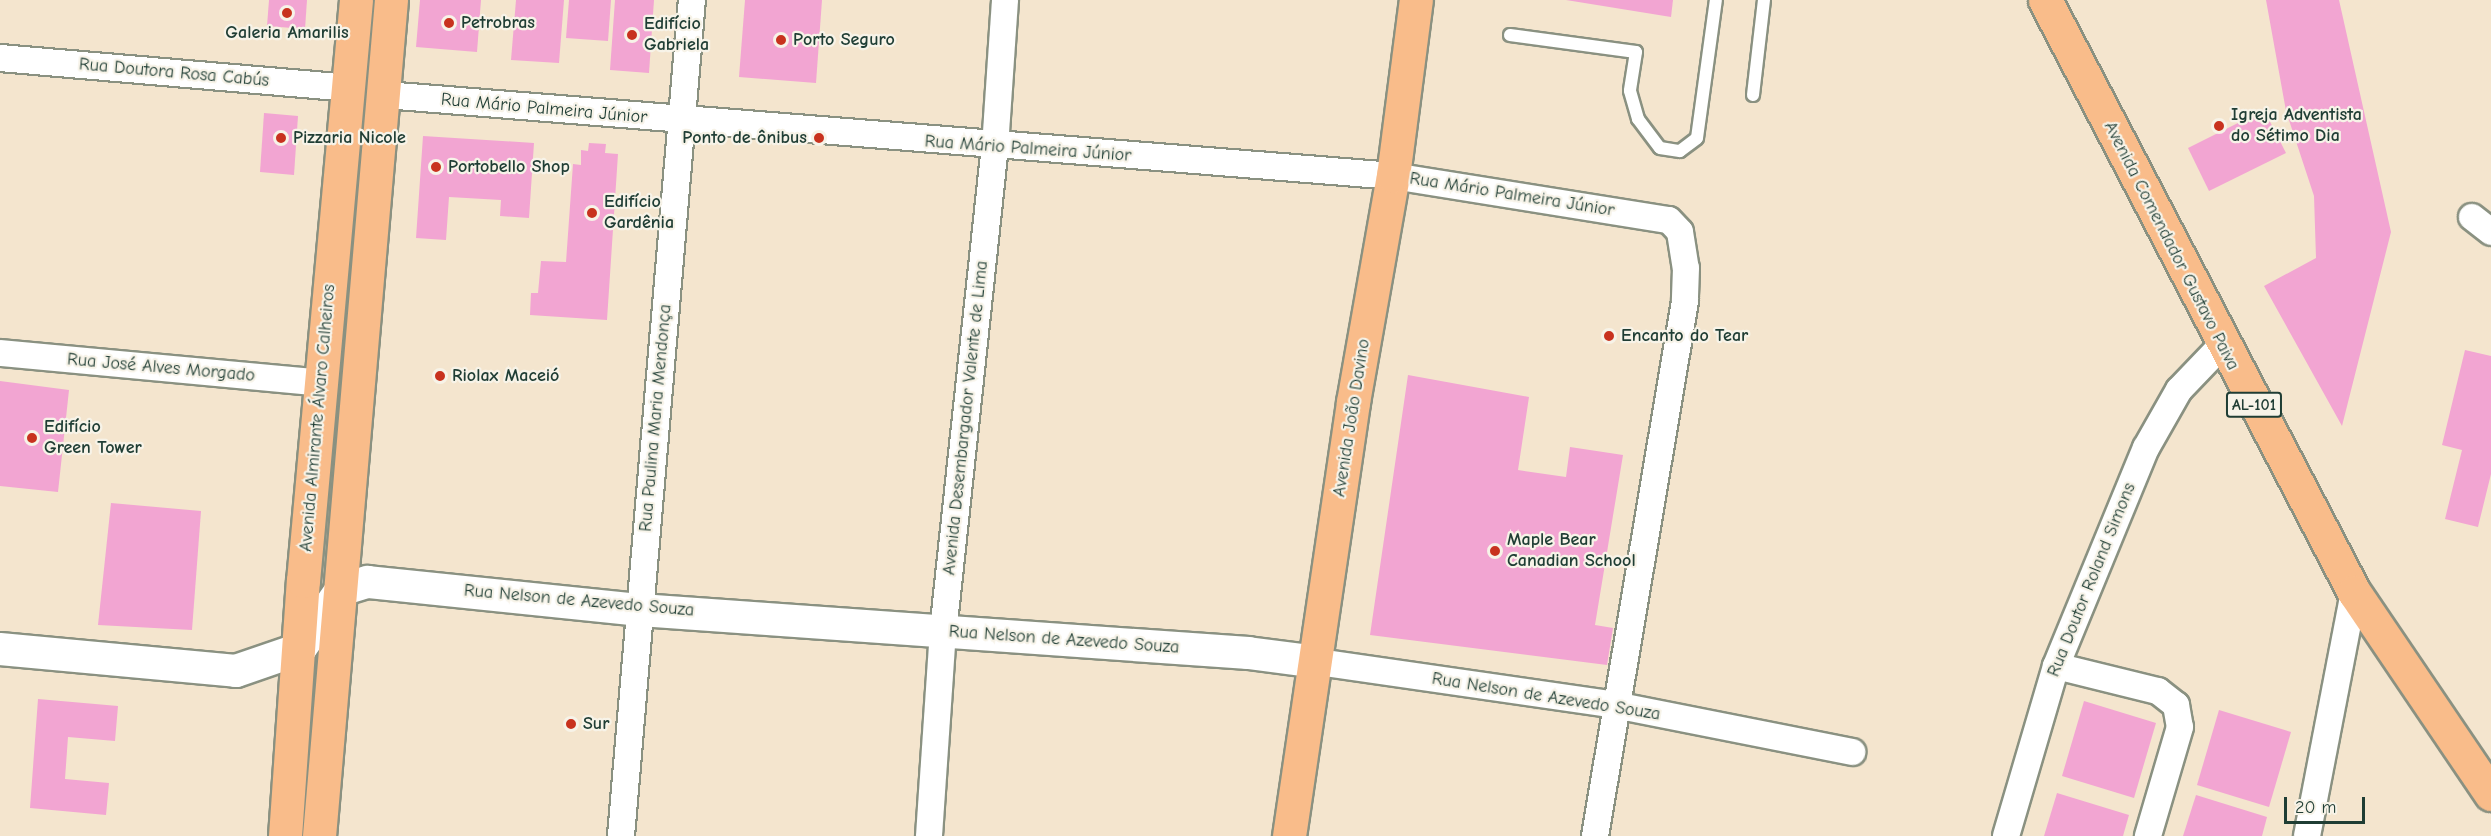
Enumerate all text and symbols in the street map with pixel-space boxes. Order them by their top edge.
marker: Galeria Amarilis [280,6,294,20]
place label: Petrobras [461,12,535,34]
place label: Edifício Gabriela [644,14,709,57]
marker: Petrobras [442,16,456,30]
place label: Galeria Amarilis [225,22,349,44]
marker: Edifício Gabriela [625,28,639,42]
place label: Porto Seguro [793,29,895,51]
marker: Porto Seguro [774,33,788,47]
street label: Rua Doutora Rosa Cabús [78,54,270,92]
street label: Rua Mário Palmeira Júnior [440,89,648,129]
place label: Igreja Adventista do Sétimo Dia [2231,105,2362,148]
street label: Avenida Comendador Gustavo Paiva [2099,118,2243,374]
marker: Igreja Adventista do Sétimo Dia [2212,119,2226,133]
place label: Pizzaria Nicole [293,127,406,149]
place label: Ponto de ônibus [682,127,807,149]
marker: Pizzaria Nicole [274,131,288,145]
marker: Ponto de ônibus [812,131,826,145]
street label: Rua Mário Palmeira Júnior [924,131,1132,167]
place label: Portobello Shop [448,156,570,178]
marker: Portobello Shop [429,160,443,174]
street label: Rua Mário Palmeira Júnior [1408,168,1616,222]
place label: Edifício Gardênia [604,192,674,234]
marker: Edifício Gardênia [585,206,599,220]
street label: Avenida Desembargador Valente de Lima [939,260,993,576]
street label: Avenida Almirante Álvaro Calheiros [296,283,340,553]
street label: Rua Paulina Maria Mendonça [635,303,677,533]
place label: Encanto do Tear [1621,325,1748,347]
marker: Encanto do Tear [1602,329,1616,343]
street label: Avenida João Davino [1329,337,1375,499]
street label: Rua José Alves Morgado [66,349,256,387]
place label: Riolax Maceió [452,365,559,387]
marker: Riolax Maceió [433,369,447,383]
road number: AL-101 [2226,392,2282,418]
place label: Edifício Green Tower [44,417,142,460]
marker: Edifício Green Tower [25,431,39,445]
street label: Rua Doutor Roland Simons [2043,480,2141,680]
place label: Maple Bear Canadian School [1507,530,1636,572]
marker: Maple Bear Canadian School [1488,544,1502,558]
street label: Rua Nelson de Azevedo Souza [463,580,695,622]
street label: Rua Nelson de Azevedo Souza [948,621,1180,659]
street label: Rua Nelson de Azevedo Souza [1430,668,1662,726]
place label: Sur [583,713,609,735]
marker: Sur [564,717,578,731]
scale bar [2287,785,2368,823]
text: 20 m [2295,797,2336,818]

